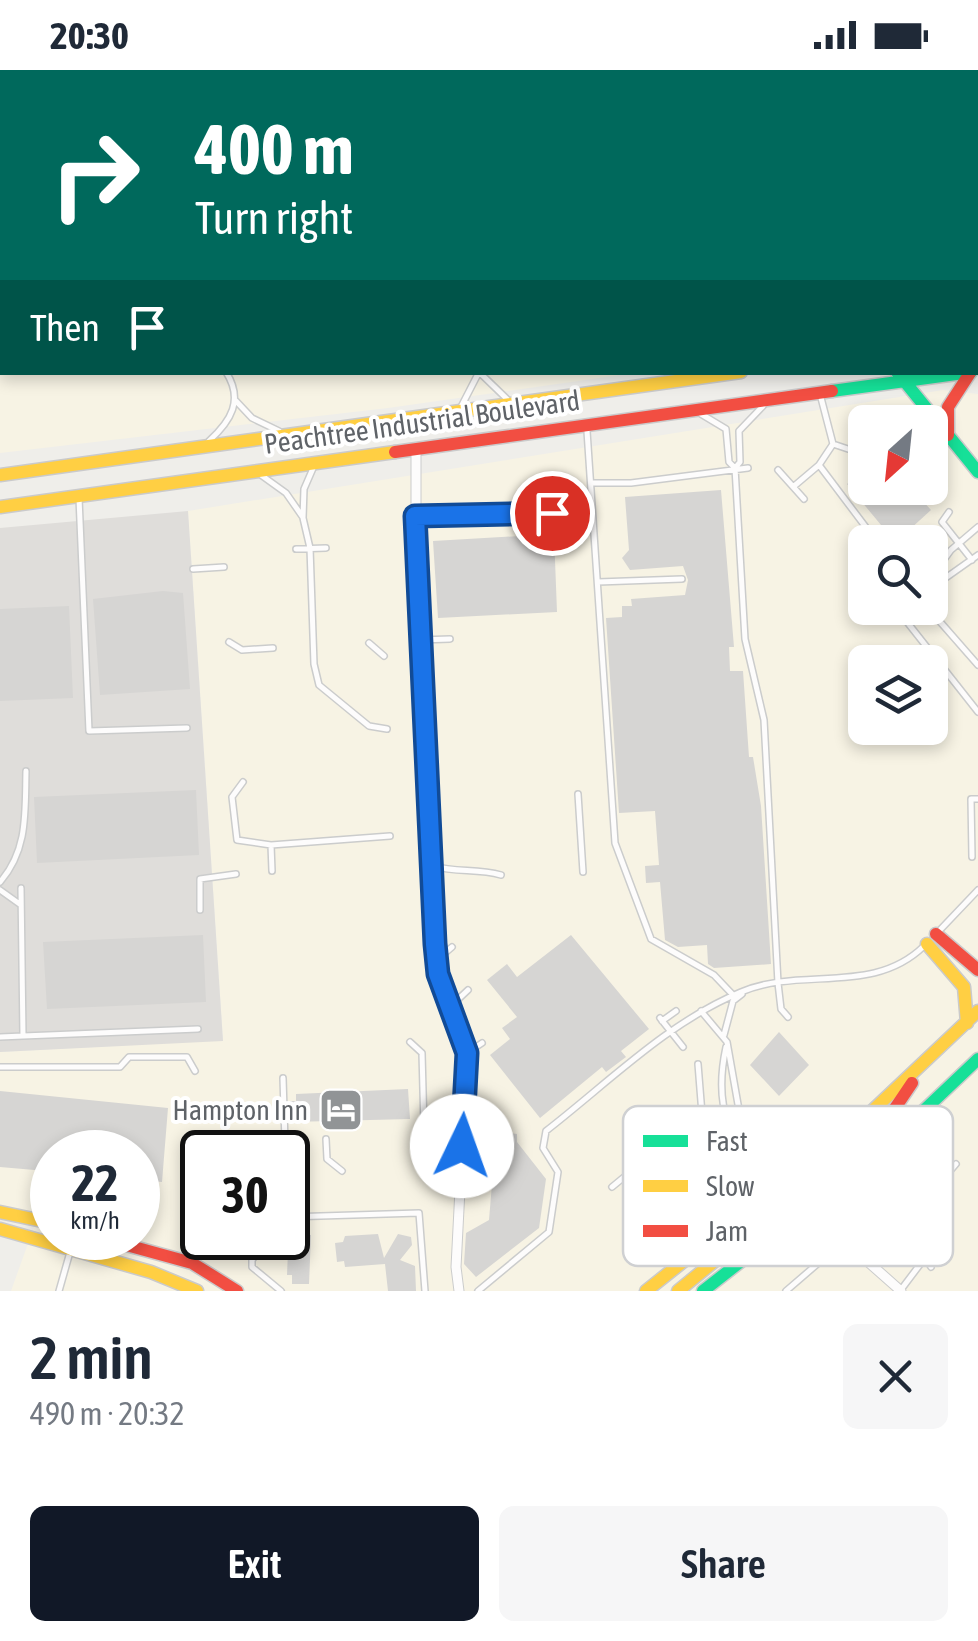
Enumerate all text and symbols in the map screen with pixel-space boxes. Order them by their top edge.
text: 20:30 [50,14,129,57]
text: 400 m [195,109,354,189]
icon: right [30,110,160,240]
text: Turn right [195,192,353,244]
icon: arrive [120,300,175,355]
text: Then [30,306,100,349]
street label: Peachtree Industrial Boulevard [262,384,582,460]
north arrow [848,405,948,505]
map controls [848,405,948,745]
pin [510,471,595,556]
icon: arrive [525,486,580,541]
button: search [848,525,948,625]
button: layers [848,645,948,745]
hotel icon: Hampton Inn [318,1087,364,1133]
place label: Hampton Inn [173,1094,308,1126]
position arrow [410,1094,514,1198]
legend [623,1106,953,1266]
text: Fast [706,1125,748,1157]
speed limit sign: 30 [180,1130,310,1260]
text: 22 [71,1154,118,1212]
text: Slow [706,1170,755,1202]
text: km/h [70,1206,120,1234]
text: Jam [706,1215,748,1247]
text: 2 min [30,1323,153,1392]
button: close [843,1324,948,1429]
text: 490 m · 20:32 [30,1395,185,1432]
button: Exit [30,1506,479,1621]
button: Share [499,1506,948,1621]

